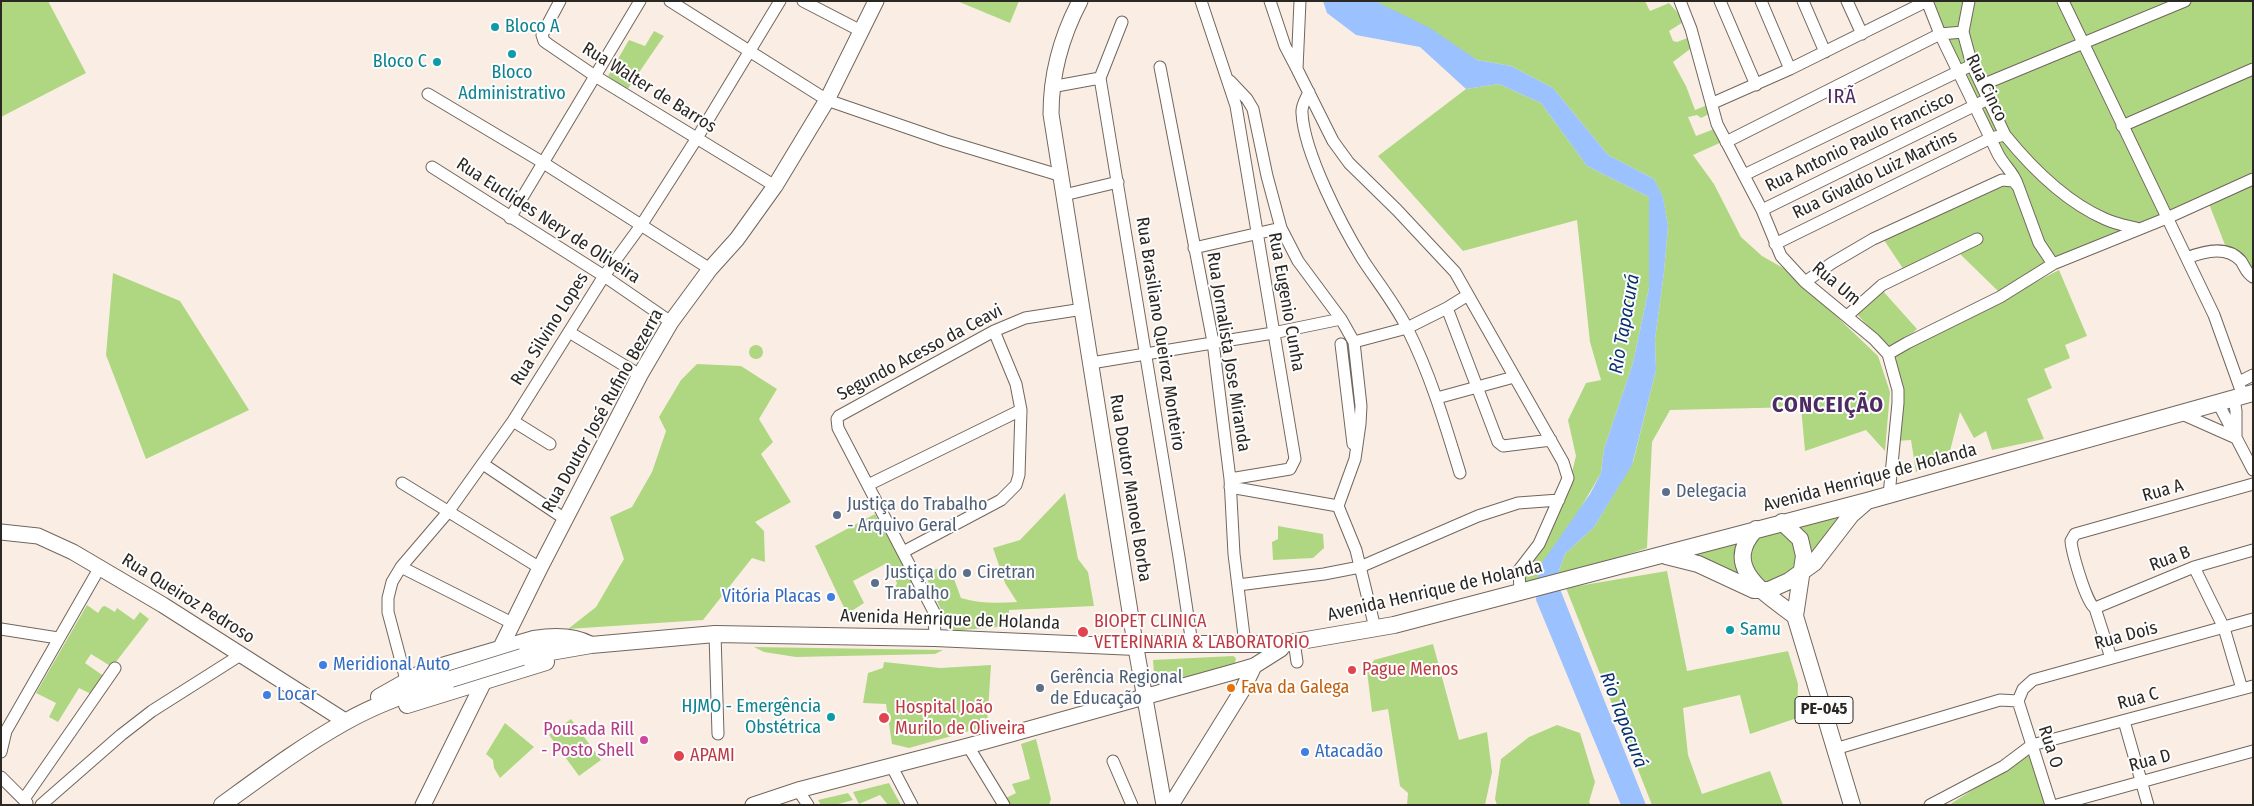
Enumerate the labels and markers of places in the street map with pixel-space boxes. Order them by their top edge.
place label: Bloco A [505,16,560,38]
marker: Bloco A [489,21,501,33]
marker: Bloco Administrativo [506,48,518,60]
place label: Bloco C [373,51,427,73]
marker: Bloco C [431,56,443,68]
place label: Bloco Administrativo [458,62,566,104]
place label: Delegacia [1676,481,1747,503]
marker: Delegacia [1660,486,1672,498]
place label: Justiça do Trabalho - Arquivo Geral [847,494,987,536]
marker: Justiça do Trabalho - Arquivo Geral [831,509,843,521]
place label: Justiça do Trabalho [885,562,957,604]
place label: Ciretran [977,562,1035,584]
marker: Ciretran [961,567,973,579]
marker: Justiça do Trabalho [869,577,881,589]
place label: Vitória Placas [722,586,821,608]
marker: Vitória Placas [825,591,837,603]
place label: BIOPET CLINICA VETERINARIA & LABORATORIO [1094,611,1310,654]
place label: Samu [1740,619,1781,641]
marker: Samu [1724,624,1736,636]
marker: BIOPET CLINICA VETERINARIA & LABORATORIO [1076,625,1090,639]
place label: Meridional Auto [333,654,450,676]
marker: Meridional Auto [317,659,329,671]
place label: Pague Menos [1362,659,1458,681]
marker: Pague Menos [1346,664,1358,676]
place label: Gerência Regional de Educação [1050,667,1182,710]
place label: Fava da Galega [1241,677,1349,699]
marker: Gerência Regional de Educação [1034,682,1046,694]
marker: Fava da Galega [1225,682,1237,694]
place label: Locar [277,684,317,706]
marker: Locar [261,689,273,701]
place label: HJMO - Emergência Obstétrica [682,696,821,739]
place label: Hospital João Murilo de Oliveira [895,697,1026,740]
marker: HJMO - Emergência Obstétrica [825,711,837,723]
marker: Hospital João Murilo de Oliveira [877,711,891,725]
place label: Pousada Rill - Posto Shell [541,719,634,762]
marker: Pousada Rill - Posto Shell [638,734,650,746]
place label: Atacadão [1315,741,1383,763]
place label: APAMI [690,745,735,767]
marker: Atacadão [1299,746,1311,758]
marker: APAMI [672,749,686,763]

